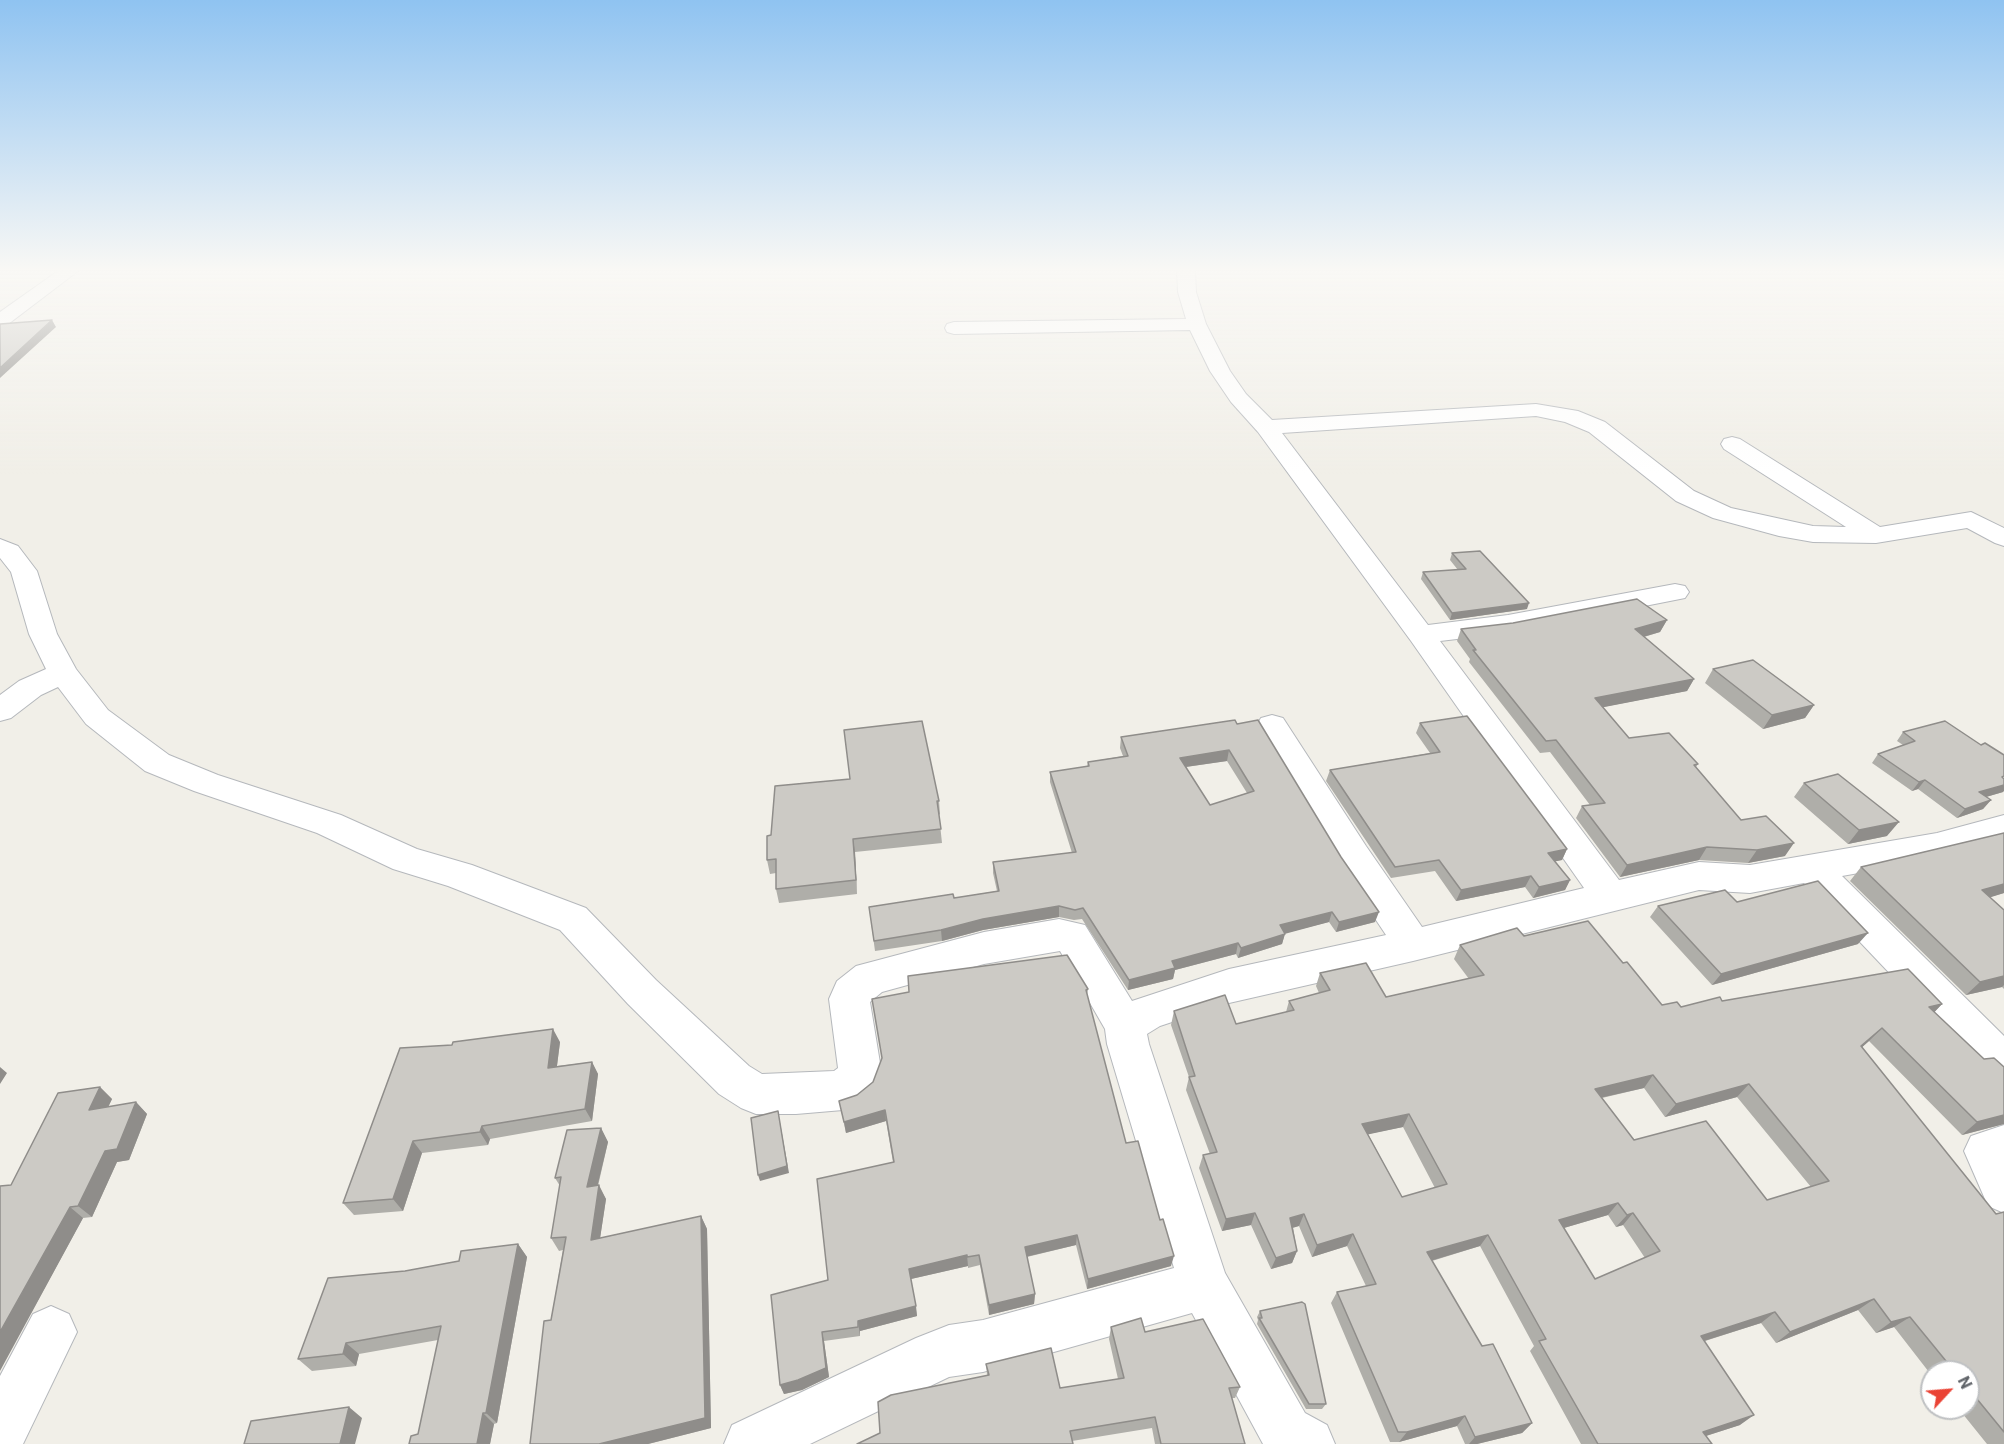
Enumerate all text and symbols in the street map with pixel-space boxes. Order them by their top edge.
north arrow [1920,1360,1980,1420]
text: N [1954,1374,1976,1392]

